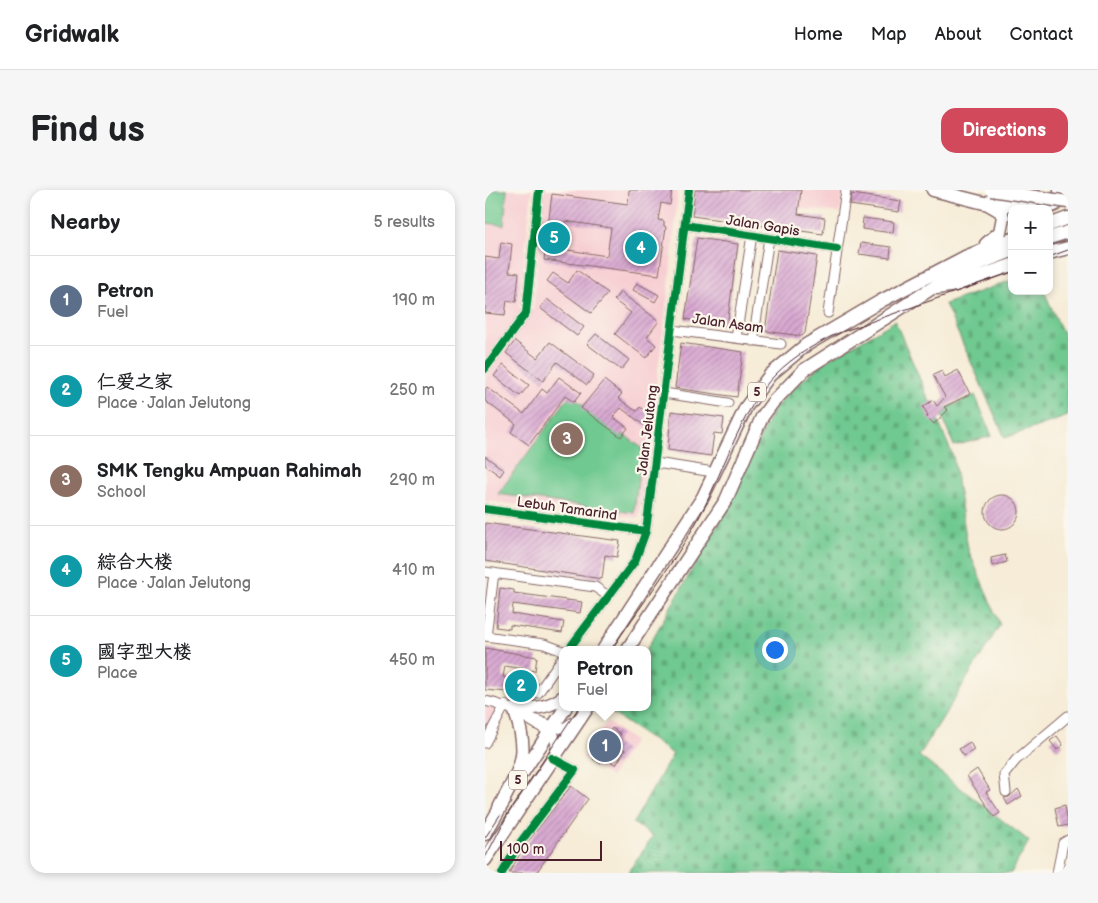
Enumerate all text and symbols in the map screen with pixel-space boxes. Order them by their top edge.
text: Gridwalk [25,20,119,49]
text: Home [794,24,843,45]
text: Map [871,24,907,45]
text: About [935,24,982,45]
text: Contact [1010,24,1073,45]
button: Directions [941,108,1068,153]
text: Find us [30,109,145,152]
map controls [1008,205,1053,295]
button: + [1008,205,1053,250]
text: Nearby [50,210,120,235]
street label: Jalan Gapis [725,211,801,240]
text: 5 results [373,213,435,232]
pin: 5 [538,219,570,257]
pin: 4 [625,229,657,267]
button: − [1008,250,1053,295]
text: Petron [97,280,154,303]
text: 1 [63,291,69,310]
text: 190 m [393,291,435,310]
text: Fuel [97,303,128,322]
street label: Jalan Asam [691,310,765,337]
text: 仁爱之家 [97,371,173,394]
text: 2 [61,381,71,400]
text: 250 m [389,381,435,400]
road number: 5 [748,382,766,402]
street label: Jalan Jelutong [634,384,661,476]
text: Place · Jalan Jelutong [97,394,251,413]
pin: 3 [551,420,583,458]
text: SMK Tengku Ampuan Rahimah [97,460,362,483]
text: 3 [61,471,71,490]
text: 290 m [389,471,435,490]
text: School [97,483,146,502]
street label: Lebuh Tamarind [516,493,618,524]
text: 綜合大楼 [97,551,173,574]
text: 4 [61,561,71,580]
text: 410 m [392,561,435,580]
text: Place · Jalan Jelutong [97,574,251,593]
your location [762,637,788,663]
text: 國字型大楼 [97,641,192,664]
popup [559,646,651,711]
text: 5 [61,651,71,670]
text: 450 m [389,651,435,670]
text: Petron [577,658,633,681]
text: Place [97,664,138,683]
pin: 2 [505,667,537,705]
text: Fuel [577,681,608,700]
pin: 1 [589,727,621,765]
road number: 5 [509,770,527,790]
scale bar [500,838,603,861]
text: 100 m [507,841,544,858]

